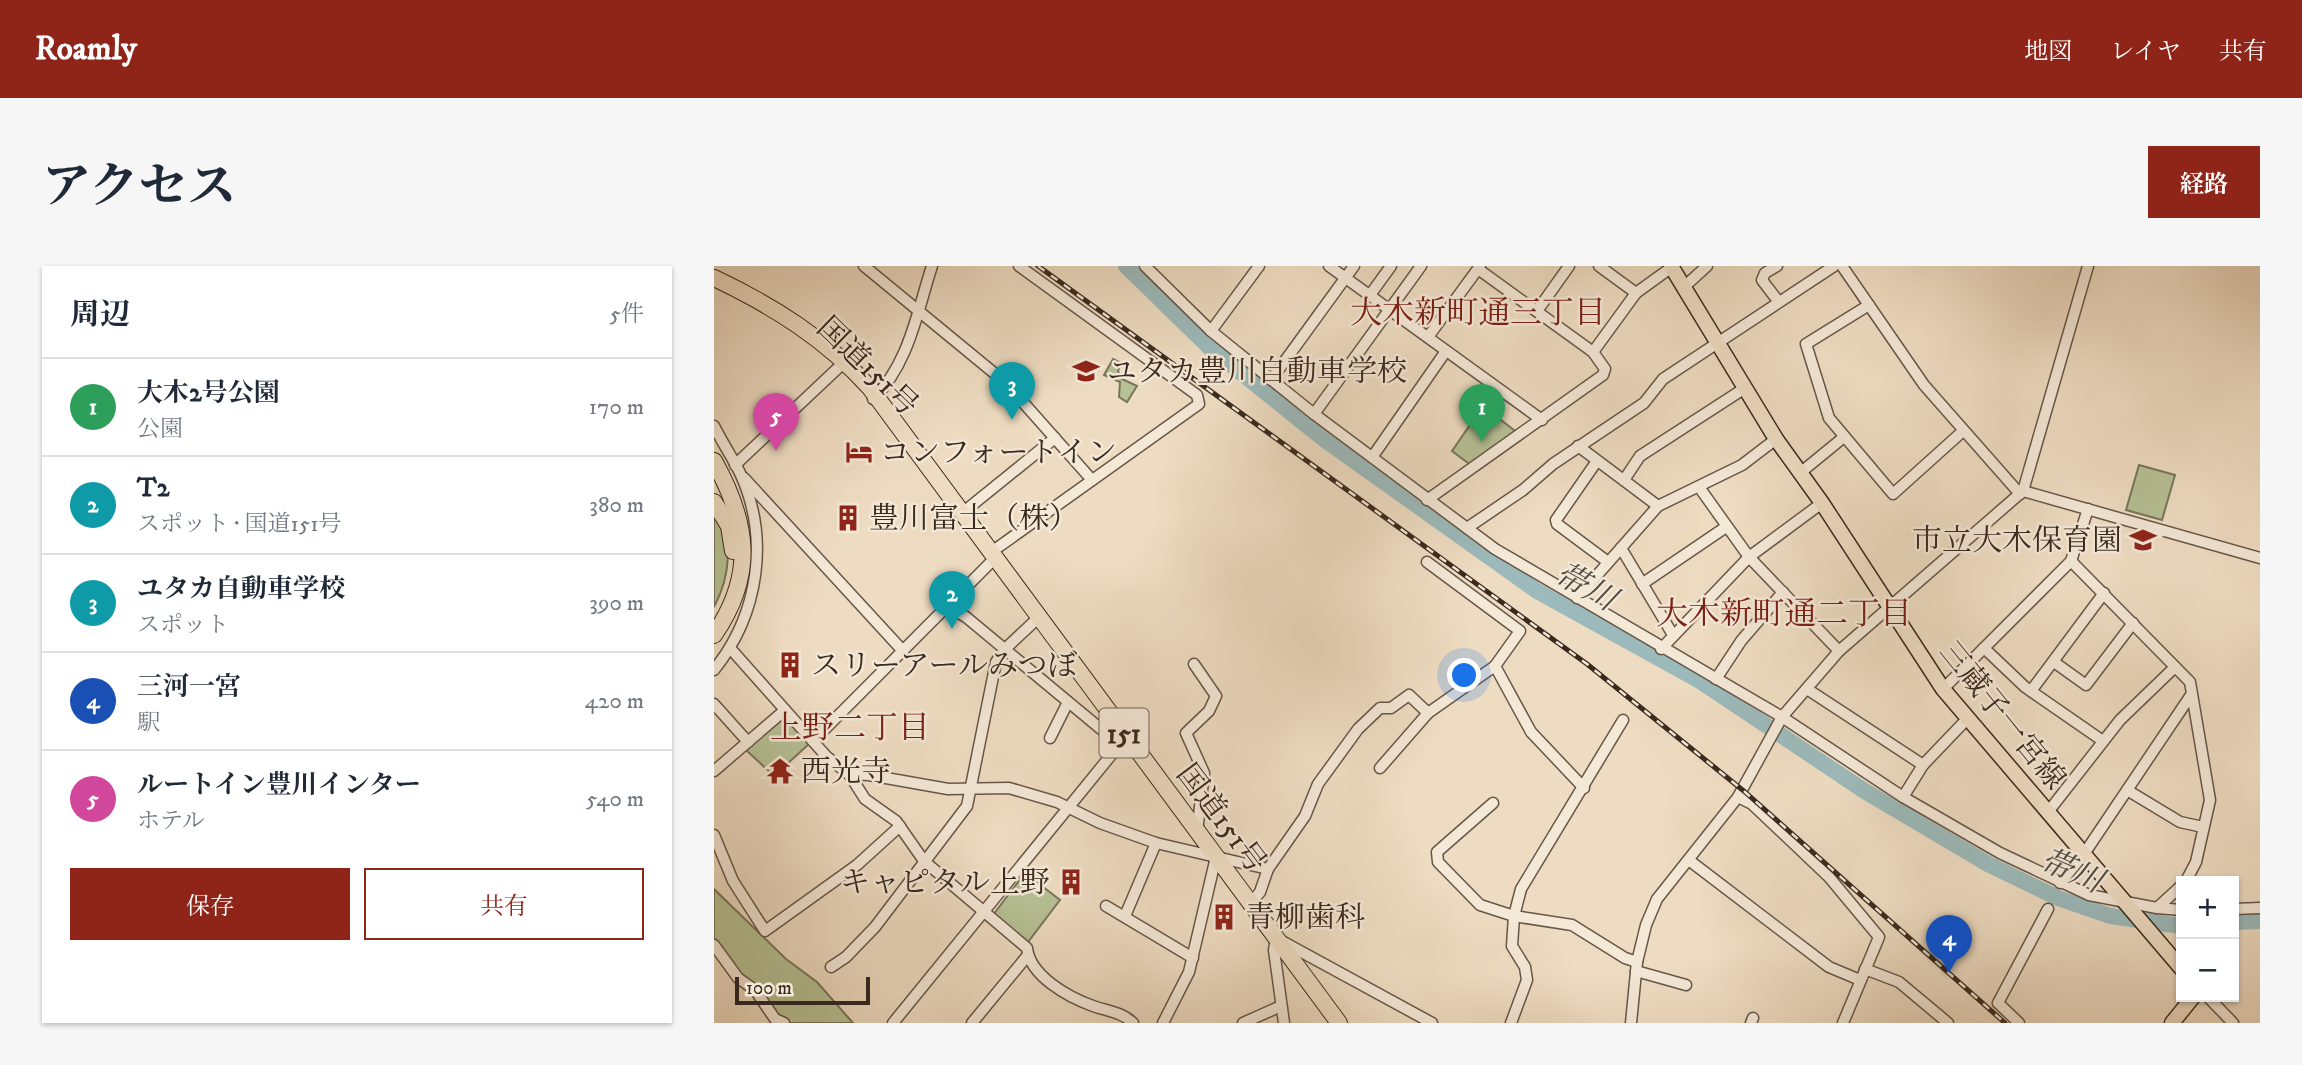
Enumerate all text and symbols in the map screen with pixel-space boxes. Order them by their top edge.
text: Roamly [35,29,137,70]
text: 地図 [2024,37,2072,67]
text: レイヤ [2110,37,2181,67]
text: 共有 [2219,37,2267,67]
button: 経路 [2148,146,2260,218]
text: アクセス [42,157,237,219]
district label: 大木新町通三丁目 [1350,294,1606,334]
text: 周辺 [70,297,130,334]
text: 5件 [610,300,644,329]
street label: 国道151号 [809,310,925,424]
place label: ユタカ豊川自動車学校 [1107,354,1407,391]
school or university icon: ユタカ豊川自動車学校 [1071,356,1101,386]
pin: 3 [989,362,1035,420]
text: 大木2号公園 [137,377,280,410]
pin: 1 [1459,384,1505,442]
text: 1 [89,393,97,422]
text: 170 m [589,393,644,422]
pin: 5 [753,393,799,451]
text: 公園 [137,415,183,444]
place label: コンフォートイン [880,435,1117,472]
hotel icon: コンフォートイン [844,437,874,467]
text: T2 [137,472,169,505]
text: 2 [87,491,99,520]
text: 380 m [589,491,644,520]
place label: 豊川富士（株） [869,501,1079,538]
building icon: 豊川富士（株） [833,503,863,533]
text: スポット · 国道151号 [137,510,342,539]
place label: 市立大木保育園 [1912,523,2122,560]
school or university icon: 市立大木保育園 [2128,525,2158,555]
water label: 帯川 [1547,555,1625,622]
pin: 2 [929,571,975,629]
text: ユタカ自動車学校 [137,573,345,606]
text: 3 [89,589,97,618]
text: 390 m [589,589,644,618]
district label: 大木新町通二丁目 [1656,595,1912,635]
text: スポット [137,611,229,640]
street label: 三蔵子一宮線 [1931,634,2073,798]
place label: スリーアールみつぼ [811,648,1077,685]
building icon: スリーアールみつぼ [775,650,805,680]
your location [1447,658,1481,692]
text: 三河一宮 [137,671,241,704]
text: 4 [86,687,100,716]
text: 420 m [585,687,644,716]
road number: 151 [1100,708,1148,757]
text: 駅 [137,709,160,738]
district label: 上野二丁目 [770,709,930,749]
place label: 西光寺 [801,754,891,791]
temple icon: 西光寺 [765,756,795,786]
street label: 国道151号 [1168,757,1274,881]
text: ルートイン豊川インター [137,769,421,802]
text: 5 [87,785,99,814]
text: 540 m [586,785,644,814]
text: ホテル [137,807,205,836]
water label: 帯川 [2034,841,2111,904]
place label: キャピタル上野 [840,865,1050,902]
building icon: キャピタル上野 [1056,867,1086,897]
button: 保存 [70,868,350,940]
button: 共有 [364,868,644,940]
map controls [2176,876,2239,1002]
button: + [2176,876,2239,939]
place label: 青柳歯科 [1245,900,1365,937]
building icon: 青柳歯科 [1209,902,1239,932]
pin: 4 [1926,915,1972,973]
button: − [2176,939,2239,1002]
scale bar [735,974,870,1006]
text: 100 m [746,977,792,1000]

